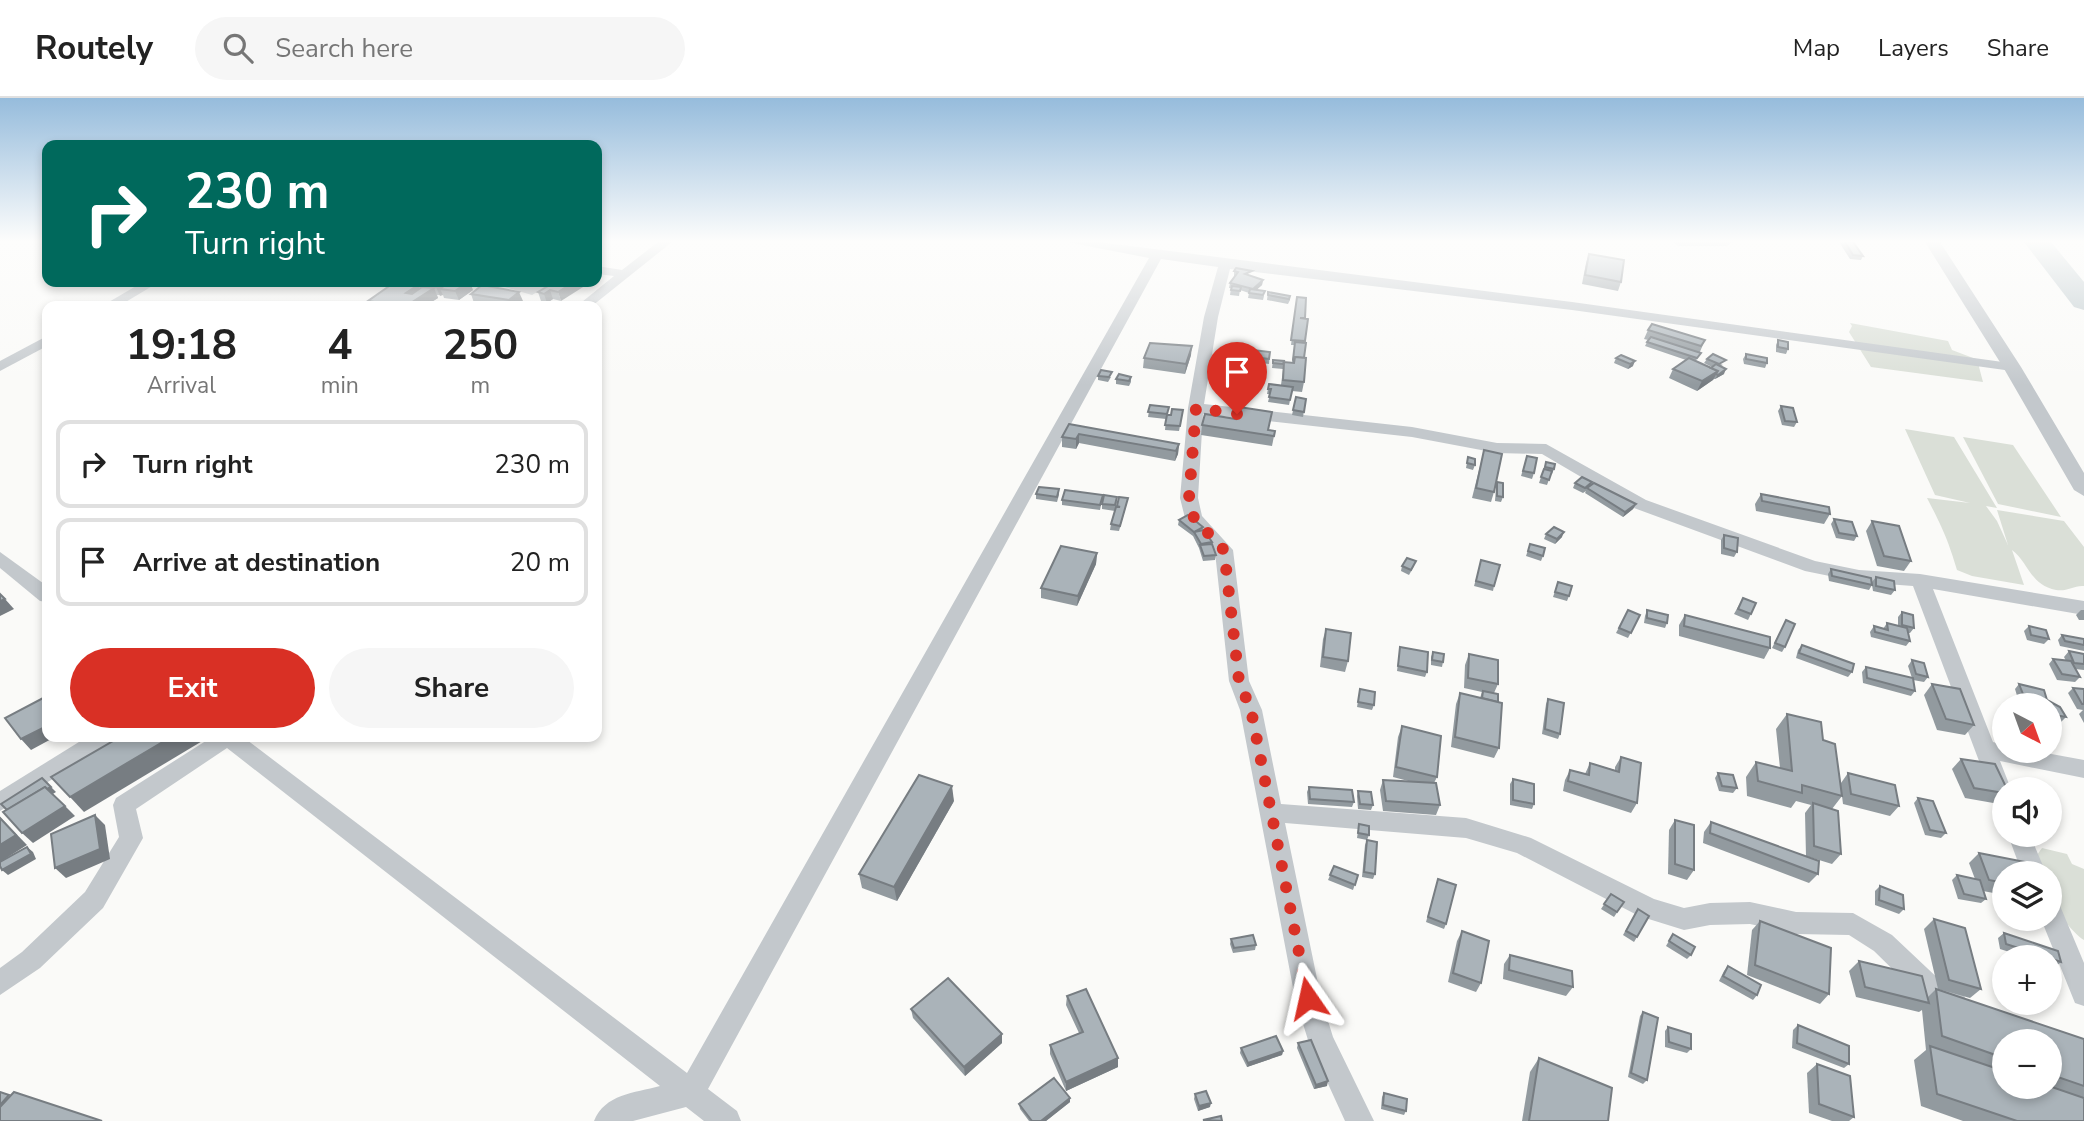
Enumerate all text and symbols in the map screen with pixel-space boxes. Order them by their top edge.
search box [195,17,685,80]
text: Routely [35,26,153,71]
icon: search [219,29,257,67]
text: Search here [275,31,413,66]
text: Map [1793,32,1840,64]
text: Layers [1878,32,1949,64]
text: Share [1987,32,2049,64]
text: 230 m [185,158,329,225]
icon: right [70,168,161,259]
text: Turn right [185,222,325,265]
text: 19:18 [126,317,237,374]
text: 4 [327,317,352,374]
text: 250 [443,317,518,374]
pin [1207,342,1267,414]
icon: arrive [1218,353,1256,391]
text: Arrival [147,370,216,401]
text: min [321,370,359,401]
text: m [471,370,490,401]
icon: right [74,445,112,483]
text: Turn right [133,447,252,482]
text: 230 m [494,447,570,482]
icon: arrive [74,543,112,581]
text: Arrive at destination [133,545,380,580]
text: 20 m [510,545,570,580]
button: Exit [70,648,315,728]
button: Share [329,648,574,728]
north arrow [1992,693,2062,763]
map controls [1992,693,2062,1099]
button: sound [1992,777,2062,847]
button: layers [1992,861,2062,931]
button: + [1992,945,2062,1015]
position arrow [1271,961,1345,1035]
button: − [1992,1029,2062,1099]

